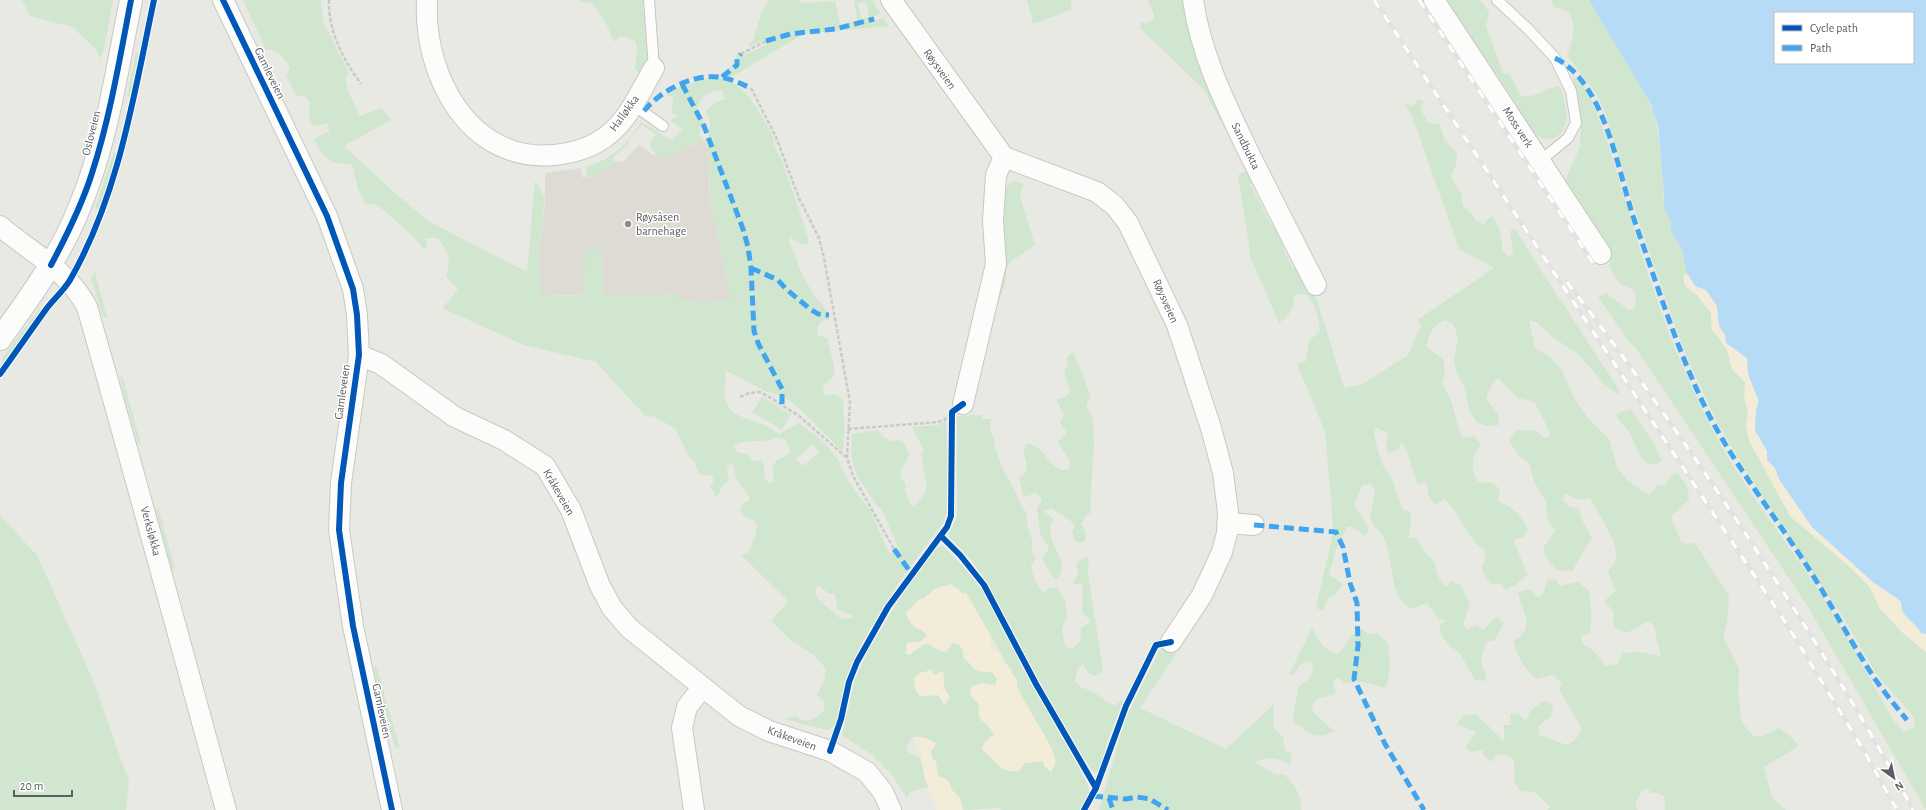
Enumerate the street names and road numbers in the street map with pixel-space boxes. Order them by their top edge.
street label: Gamleveien [252,45,288,101]
street label: Røysveien [921,47,959,92]
street label: Halløkka [607,92,641,133]
street label: Moss verk [1501,105,1536,150]
street label: Osloveien [80,109,102,157]
street label: Sandbukta [1230,121,1263,172]
street label: Røysveien [1150,277,1181,325]
street label: Gamleveien [332,364,352,420]
street label: Kråkeveien [541,467,577,517]
street label: Verksløkka [139,505,163,557]
street label: Gamleveien [370,683,394,739]
street label: Kråkeveien [766,724,818,752]

